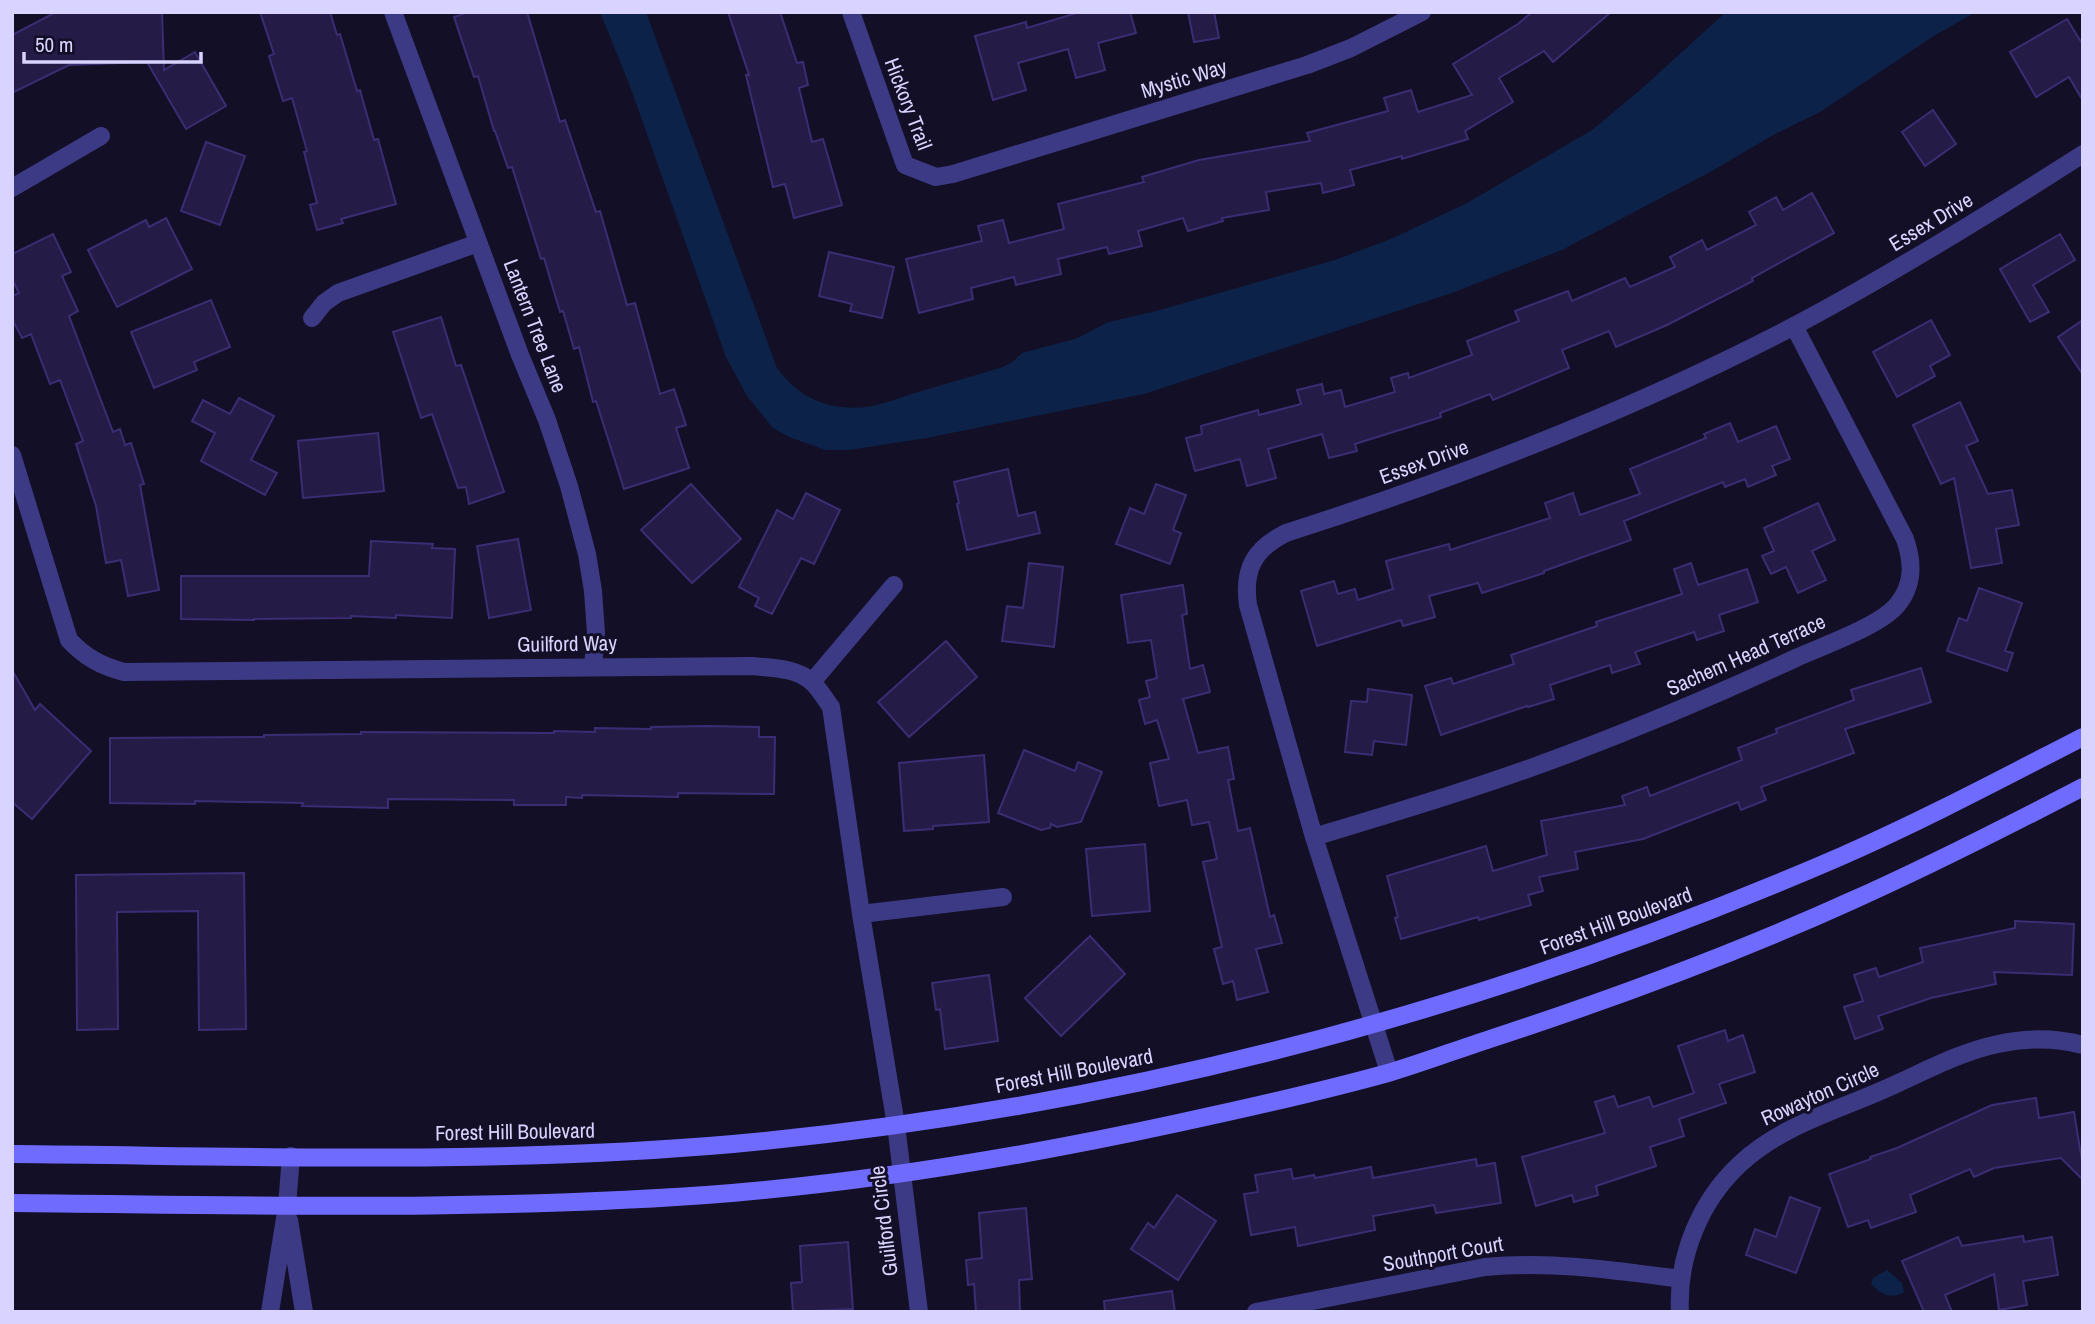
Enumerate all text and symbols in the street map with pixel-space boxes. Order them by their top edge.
scale bar [24,21,201,65]
text: 50 m [35,30,73,59]
street label: Mystic Way [1137,52,1231,105]
street label: Hickory Trail [878,53,939,154]
street label: Essex Drive [1883,185,1978,258]
street label: Lantern Tree Lane [497,255,574,397]
street label: Essex Drive [1375,432,1472,491]
street label: Sachem Head Terrace [1662,607,1830,703]
street label: Guilford Way [517,628,618,659]
street label: Forest Hill Boulevard [1536,880,1696,962]
street label: Forest Hill Boulevard [993,1041,1155,1100]
street label: Rowayton Circle [1756,1055,1883,1132]
street label: Forest Hill Boulevard [435,1116,595,1147]
street label: Guilford Circle [862,1164,905,1278]
street label: Southport Court [1381,1229,1505,1278]

